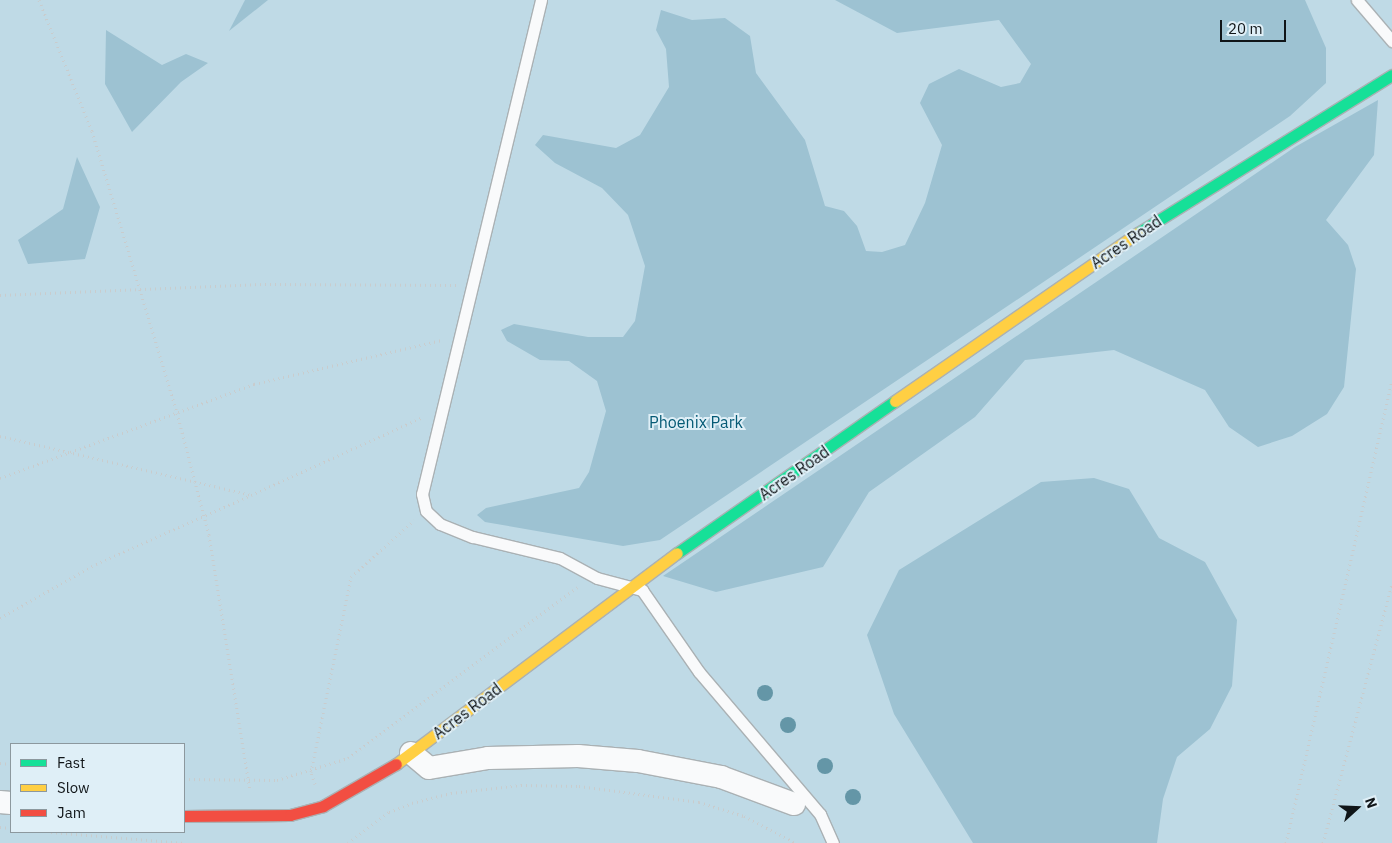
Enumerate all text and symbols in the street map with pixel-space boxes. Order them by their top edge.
scale bar [1222,10,1288,42]
text: 20 m [1228,19,1263,38]
street label: Acres Road [1087,211,1165,273]
park label: Phoenix Park [649,412,743,432]
street label: Acres Road [755,442,833,504]
street label: Acres Road [429,679,505,743]
legend [10,743,185,833]
text: Fast [57,753,85,772]
text: Slow [57,778,90,797]
north arrow [1332,783,1382,833]
text: N [1361,795,1381,811]
text: Jam [57,803,86,822]

